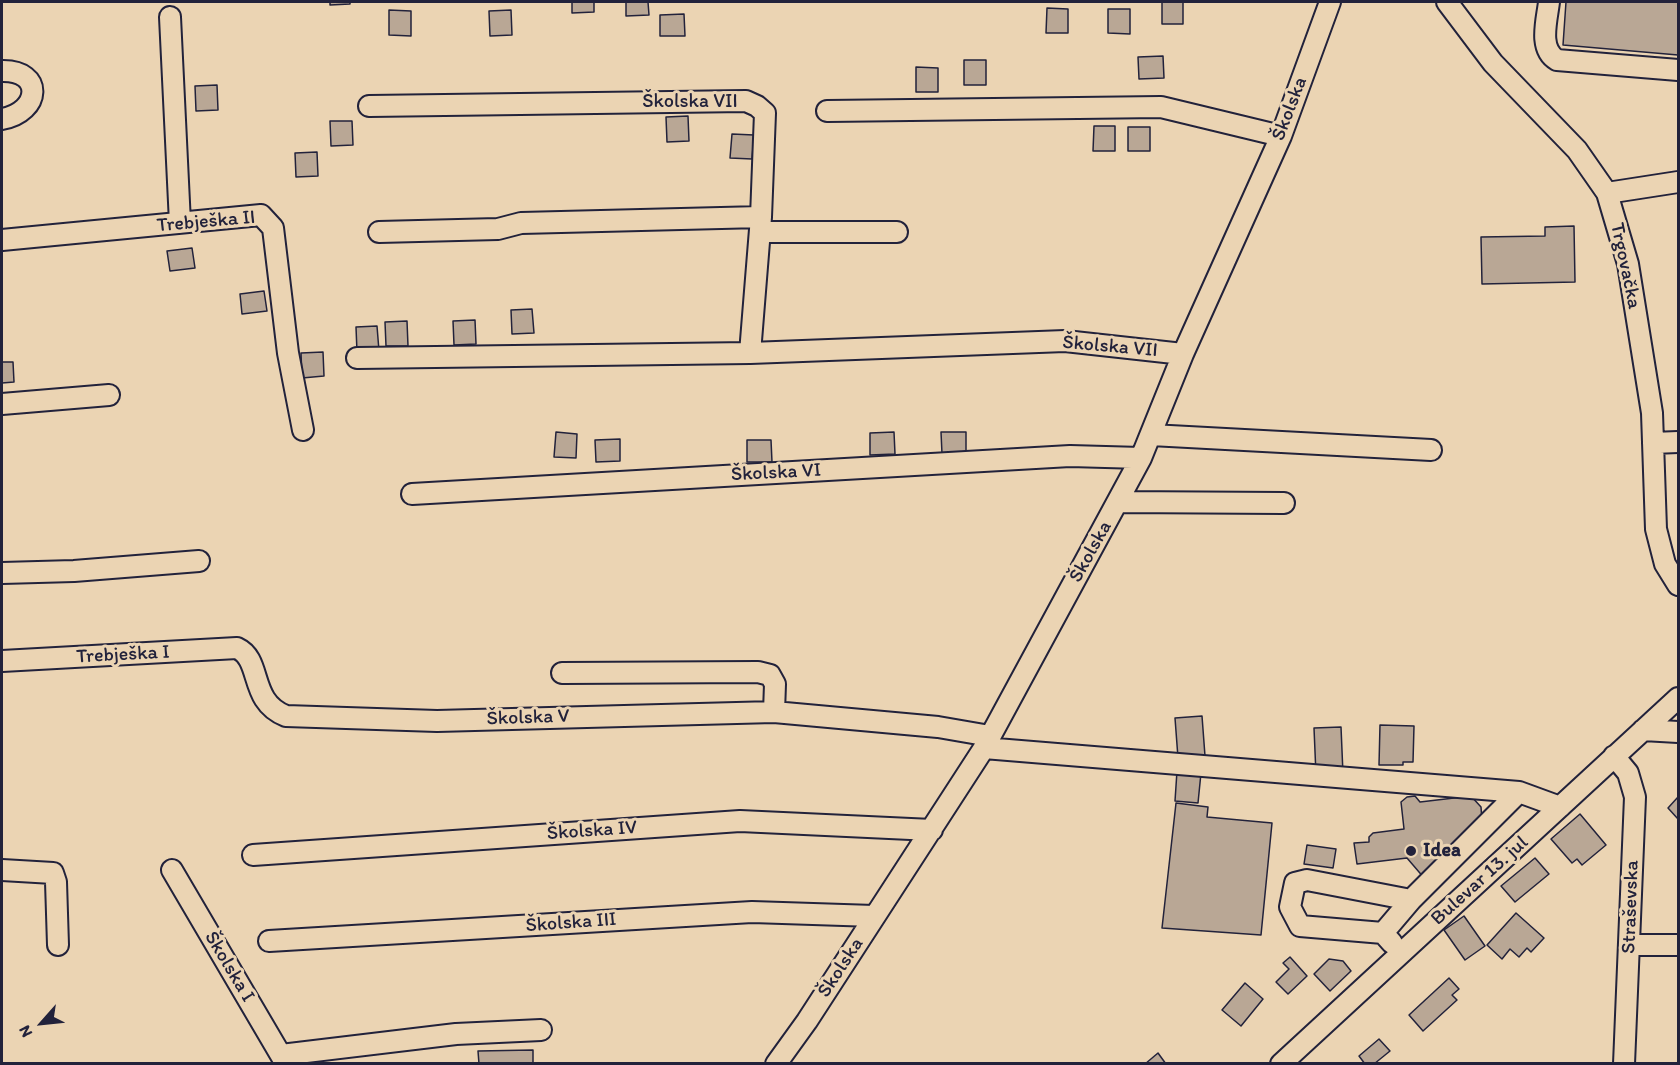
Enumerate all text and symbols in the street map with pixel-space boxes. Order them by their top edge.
street label: Školska [1267,74,1313,144]
street label: Školska VII [642,90,738,114]
street label: Trebješka II [156,206,256,238]
street label: Trgovačka [1604,221,1646,311]
street label: Školska VII [1061,331,1159,363]
street label: Školska VI [730,459,822,487]
street label: Školska [1064,517,1118,587]
street label: Trebješka I [76,641,170,669]
street label: Školska V [486,705,570,731]
street label: Školska IV [546,816,638,846]
street label: Bulevar 13. jul [1426,831,1534,931]
place label: Idea [1423,839,1461,863]
marker: Idea [1404,844,1418,858]
street label: Straševska [1617,860,1645,954]
street label: Školska III [525,908,617,938]
street label: Školska I [199,927,259,1007]
street label: Školska [813,934,869,1002]
north arrow [12,993,72,1053]
text: N [15,1022,36,1041]

